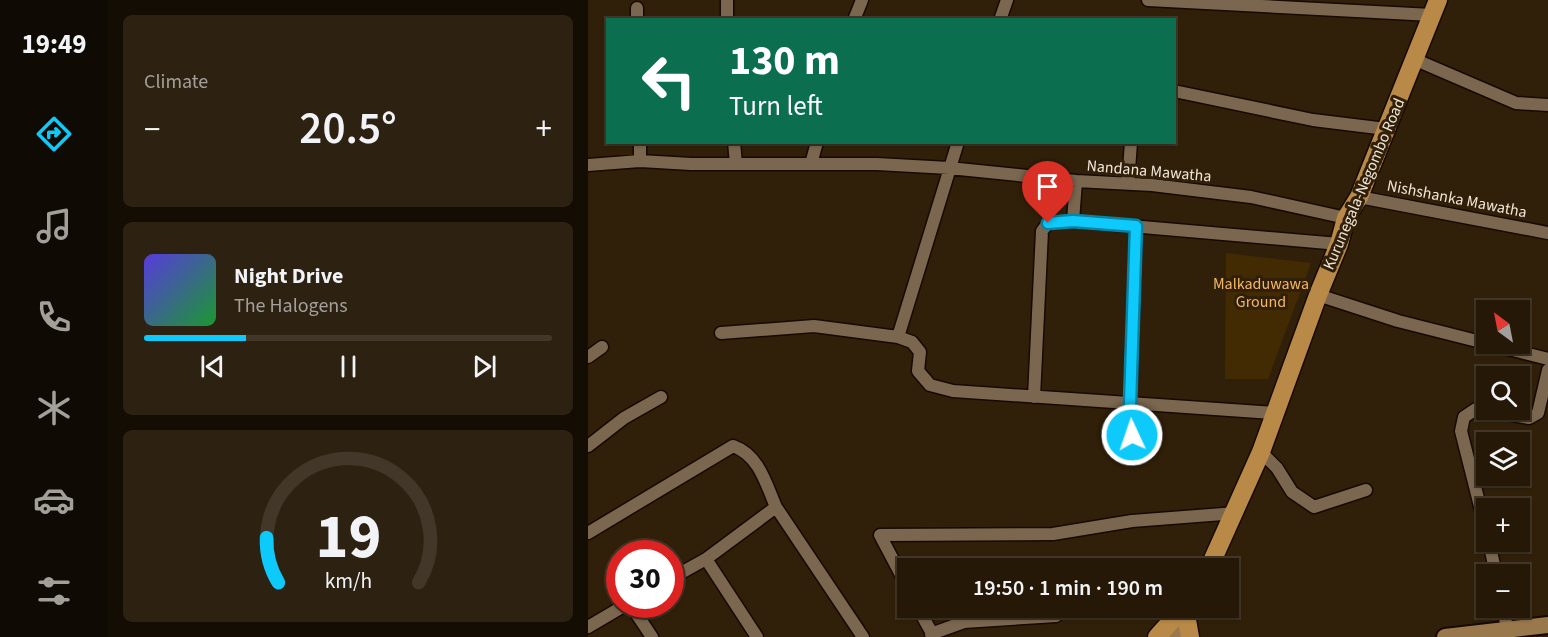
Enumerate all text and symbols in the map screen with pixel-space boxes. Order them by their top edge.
text: 19:49 [21,25,87,64]
text: 130 m [729,31,840,91]
icon: left [630,42,708,120]
text: Climate [144,68,208,96]
text: Turn left [729,87,823,126]
street label: Kurunegala-Negombo Road [1318,95,1410,273]
text: 20.5° [299,97,397,161]
text: − [144,106,160,153]
text: + [536,106,552,153]
icon: directions [33,113,75,155]
street label: Nandana Mawatha [1086,155,1212,187]
pin [1022,161,1073,223]
icon: arrive [1031,170,1064,203]
street label: Nishshanka Mawatha [1385,175,1529,223]
icon: music [33,205,75,247]
text: Night Drive [234,260,343,292]
park label: Malkaduwawa Ground [1213,273,1309,313]
text: The Halogens [234,292,348,320]
icon: phone [33,296,75,338]
north arrow [1476,300,1530,354]
map controls [1476,300,1530,618]
icon: previous [196,350,229,383]
icon: pause [332,350,365,383]
icon: next [468,350,501,383]
button: search [1476,366,1530,420]
icon: climate [33,387,75,429]
position arrow [1100,403,1164,467]
button: layers [1476,432,1530,486]
icon: car [33,479,75,521]
text: 19 [315,493,381,582]
button: + [1476,498,1530,552]
speed limit sign: 30 [606,540,684,618]
button: − [1476,564,1530,618]
text: km/h [324,566,372,597]
icon: filters [33,570,75,612]
text: 19:50 · 1 min · 190 m [973,572,1163,604]

